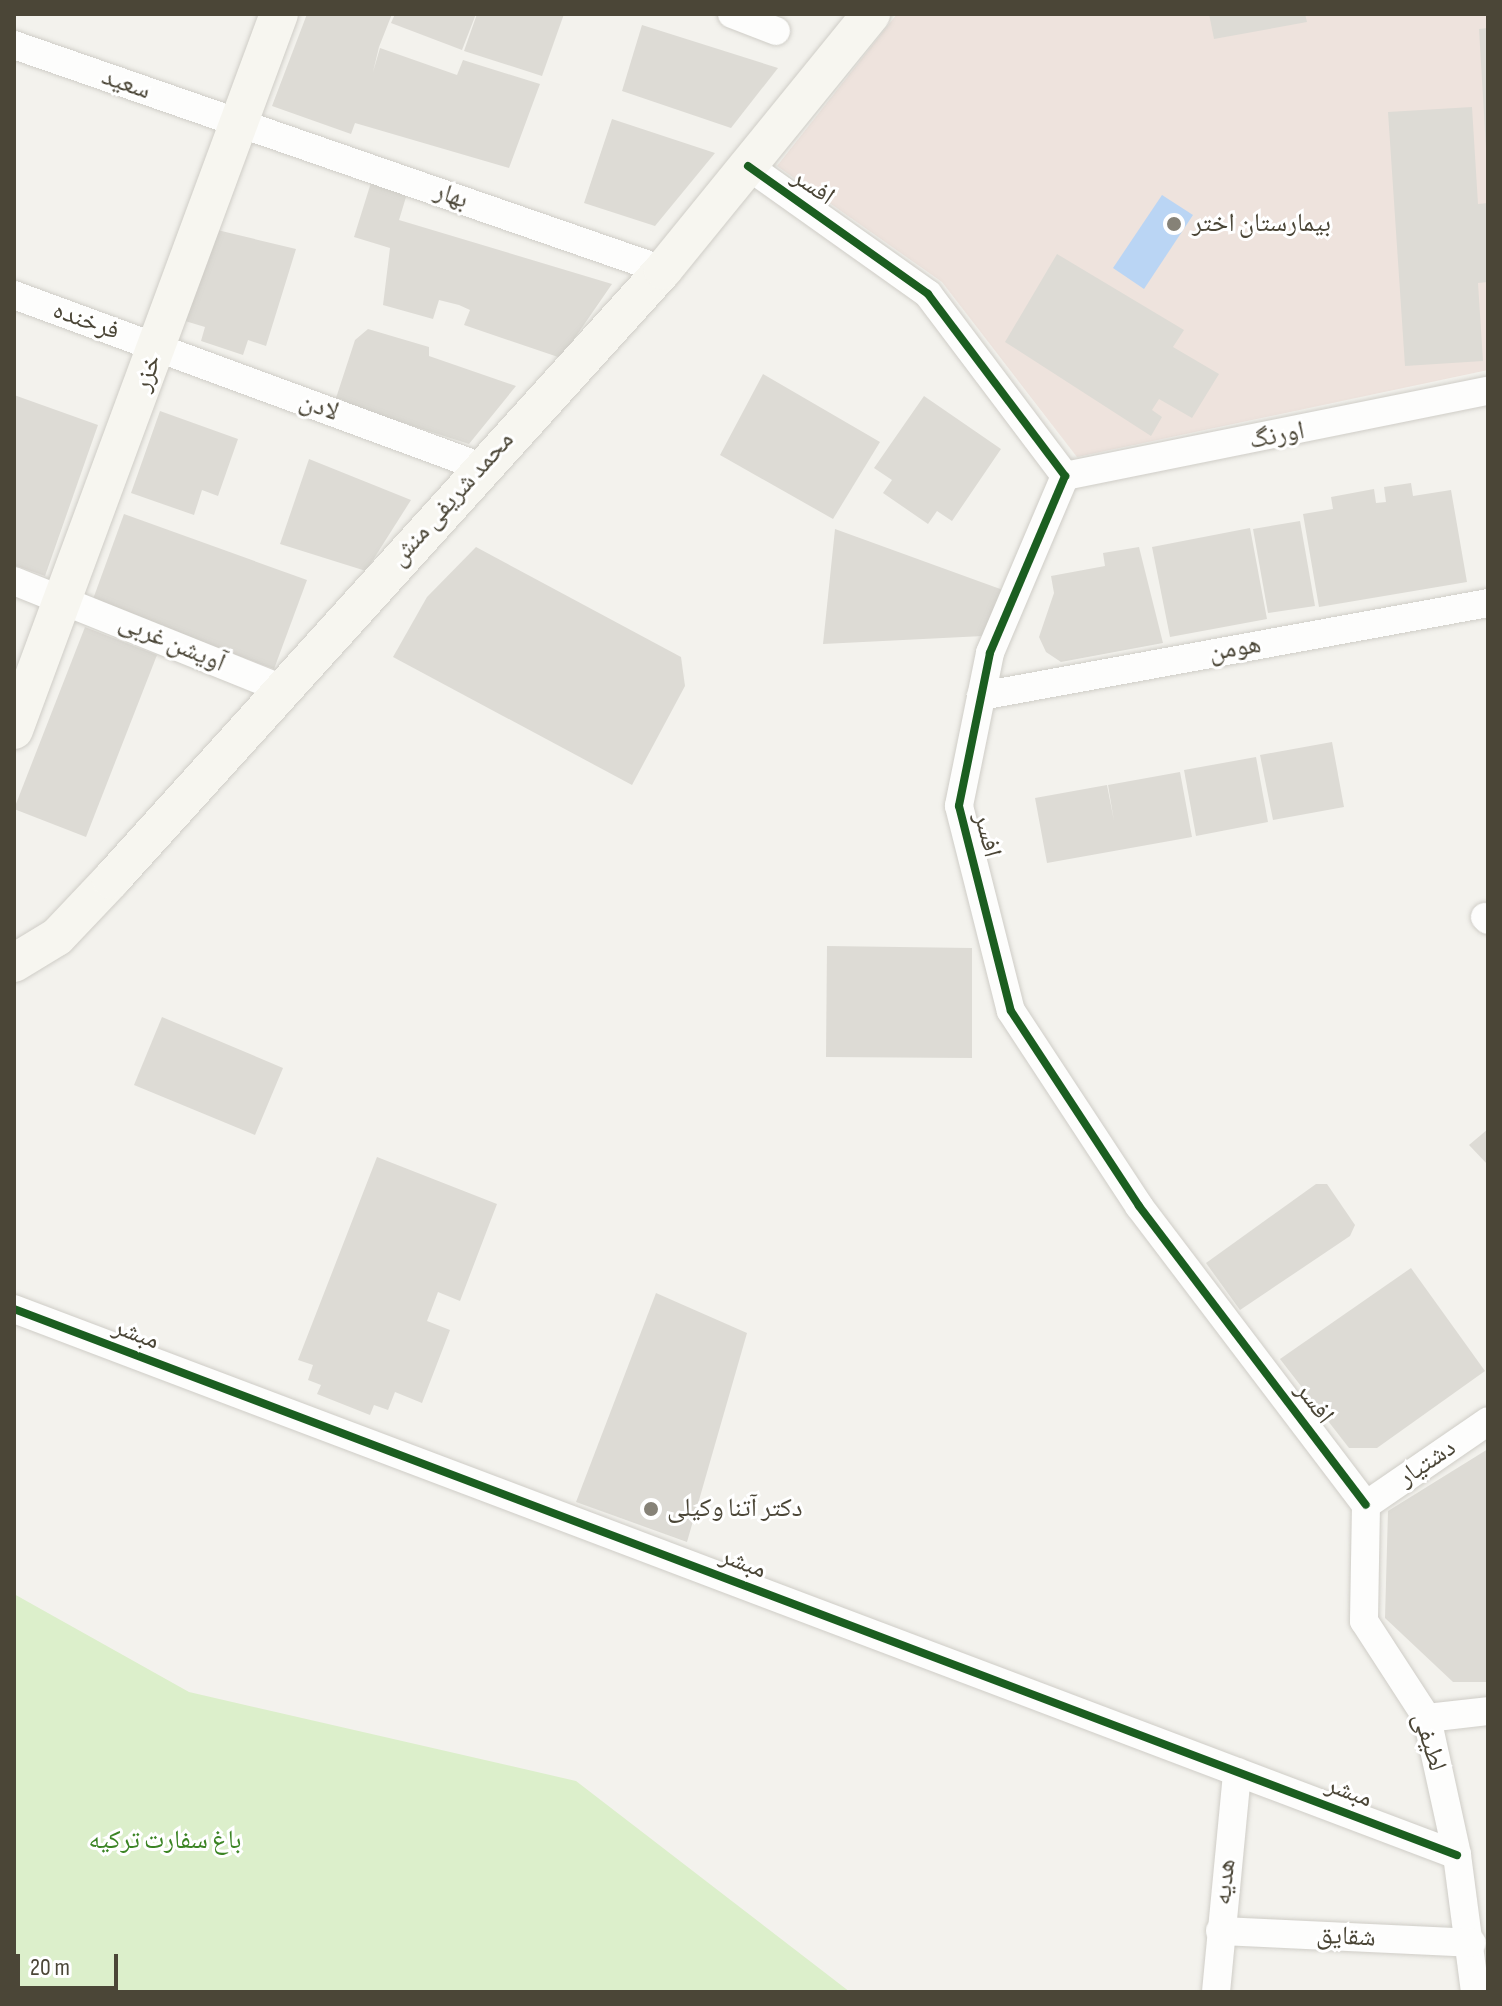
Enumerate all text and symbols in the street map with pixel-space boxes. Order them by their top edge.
street label: سعید [97,61,155,107]
street label: افسر [786,161,840,213]
street label: بهار [430,176,472,216]
place label: بیمارستان اختر [1192,208,1331,240]
marker: بیمارستان اختر [1163,213,1185,235]
street label: فرخنده [48,295,124,347]
street label: خزر [127,350,169,396]
street label: لادن [295,386,343,428]
street label: اورنگ [1247,415,1307,457]
street label: محمد شریفی منش [383,425,521,573]
street label: آویشن غربی [114,607,230,679]
street label: هومن [1206,629,1264,669]
street label: افسر [966,809,1008,861]
street label: مبشر [108,1311,164,1357]
street label: افسر [1288,1376,1340,1430]
street label: دشتیار [1392,1432,1462,1494]
place label: دکتر آتنا وکیلی [667,1493,803,1525]
marker: دکتر آتنا وکیلی [642,1500,660,1518]
street label: مبشر [715,1540,771,1586]
street label: لطیفی [1405,1709,1453,1775]
street label: مبشر [1321,1769,1377,1815]
park label: باغ سفارت ترکیه [89,1825,241,1857]
street label: هدیه [1207,1857,1243,1907]
street label: شقایق [1316,1920,1376,1954]
scale bar [20,1938,122,1988]
text: 20 m [30,1953,70,1982]

